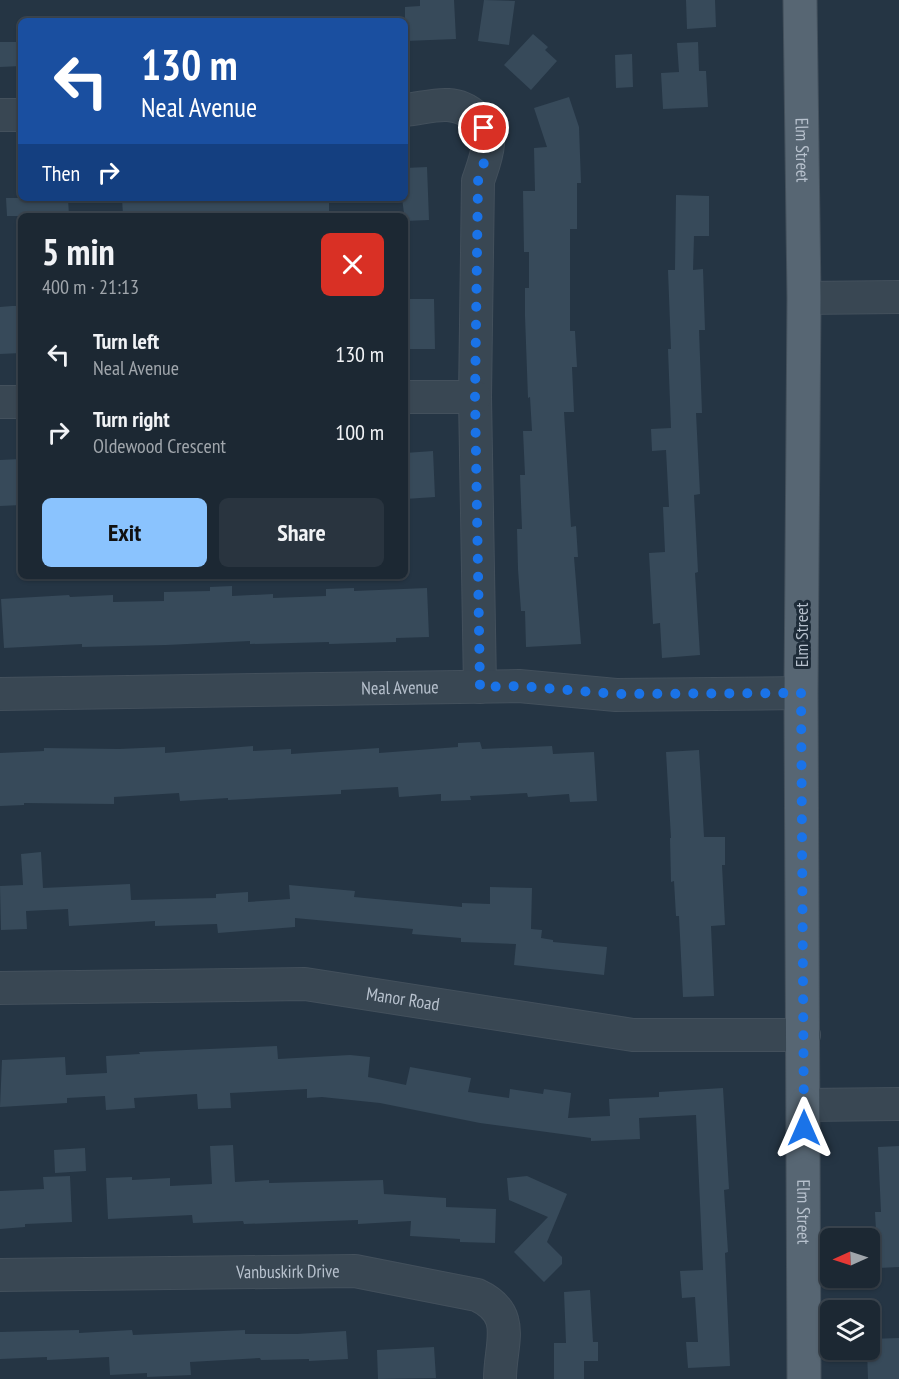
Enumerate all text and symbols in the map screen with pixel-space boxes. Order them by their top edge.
text: 130 m [141,37,238,92]
icon: left [42,42,120,120]
text: Neal Avenue [141,90,257,124]
pin [458,102,509,153]
icon: arrive [467,111,500,144]
street label: Elm Street [791,117,814,183]
icon: right [92,156,125,189]
text: Then [42,159,80,187]
text: 5 min [42,228,115,275]
button: close [321,233,384,296]
text: 400 m · 21:13 [42,274,139,300]
text: Turn left [93,327,159,355]
icon: left [42,338,75,371]
text: 130 m [335,340,384,368]
text: Neal Avenue [93,355,179,381]
text: Turn right [93,405,170,433]
icon: right [42,416,75,449]
text: 100 m [335,418,384,446]
text: Oldewood Crescent [93,433,226,459]
button: Exit [42,498,207,567]
button: Share [219,498,384,567]
street label: Elm Street [790,603,813,667]
street label: Neal Avenue [361,675,439,699]
street label: Manor Road [365,982,441,1016]
position arrow [772,1096,836,1160]
street label: Elm Street [792,1180,815,1244]
north arrow [820,1228,880,1288]
map controls [820,1228,880,1360]
street label: Vanbuskirk Drive [235,1259,340,1283]
button: layers [820,1300,880,1360]

